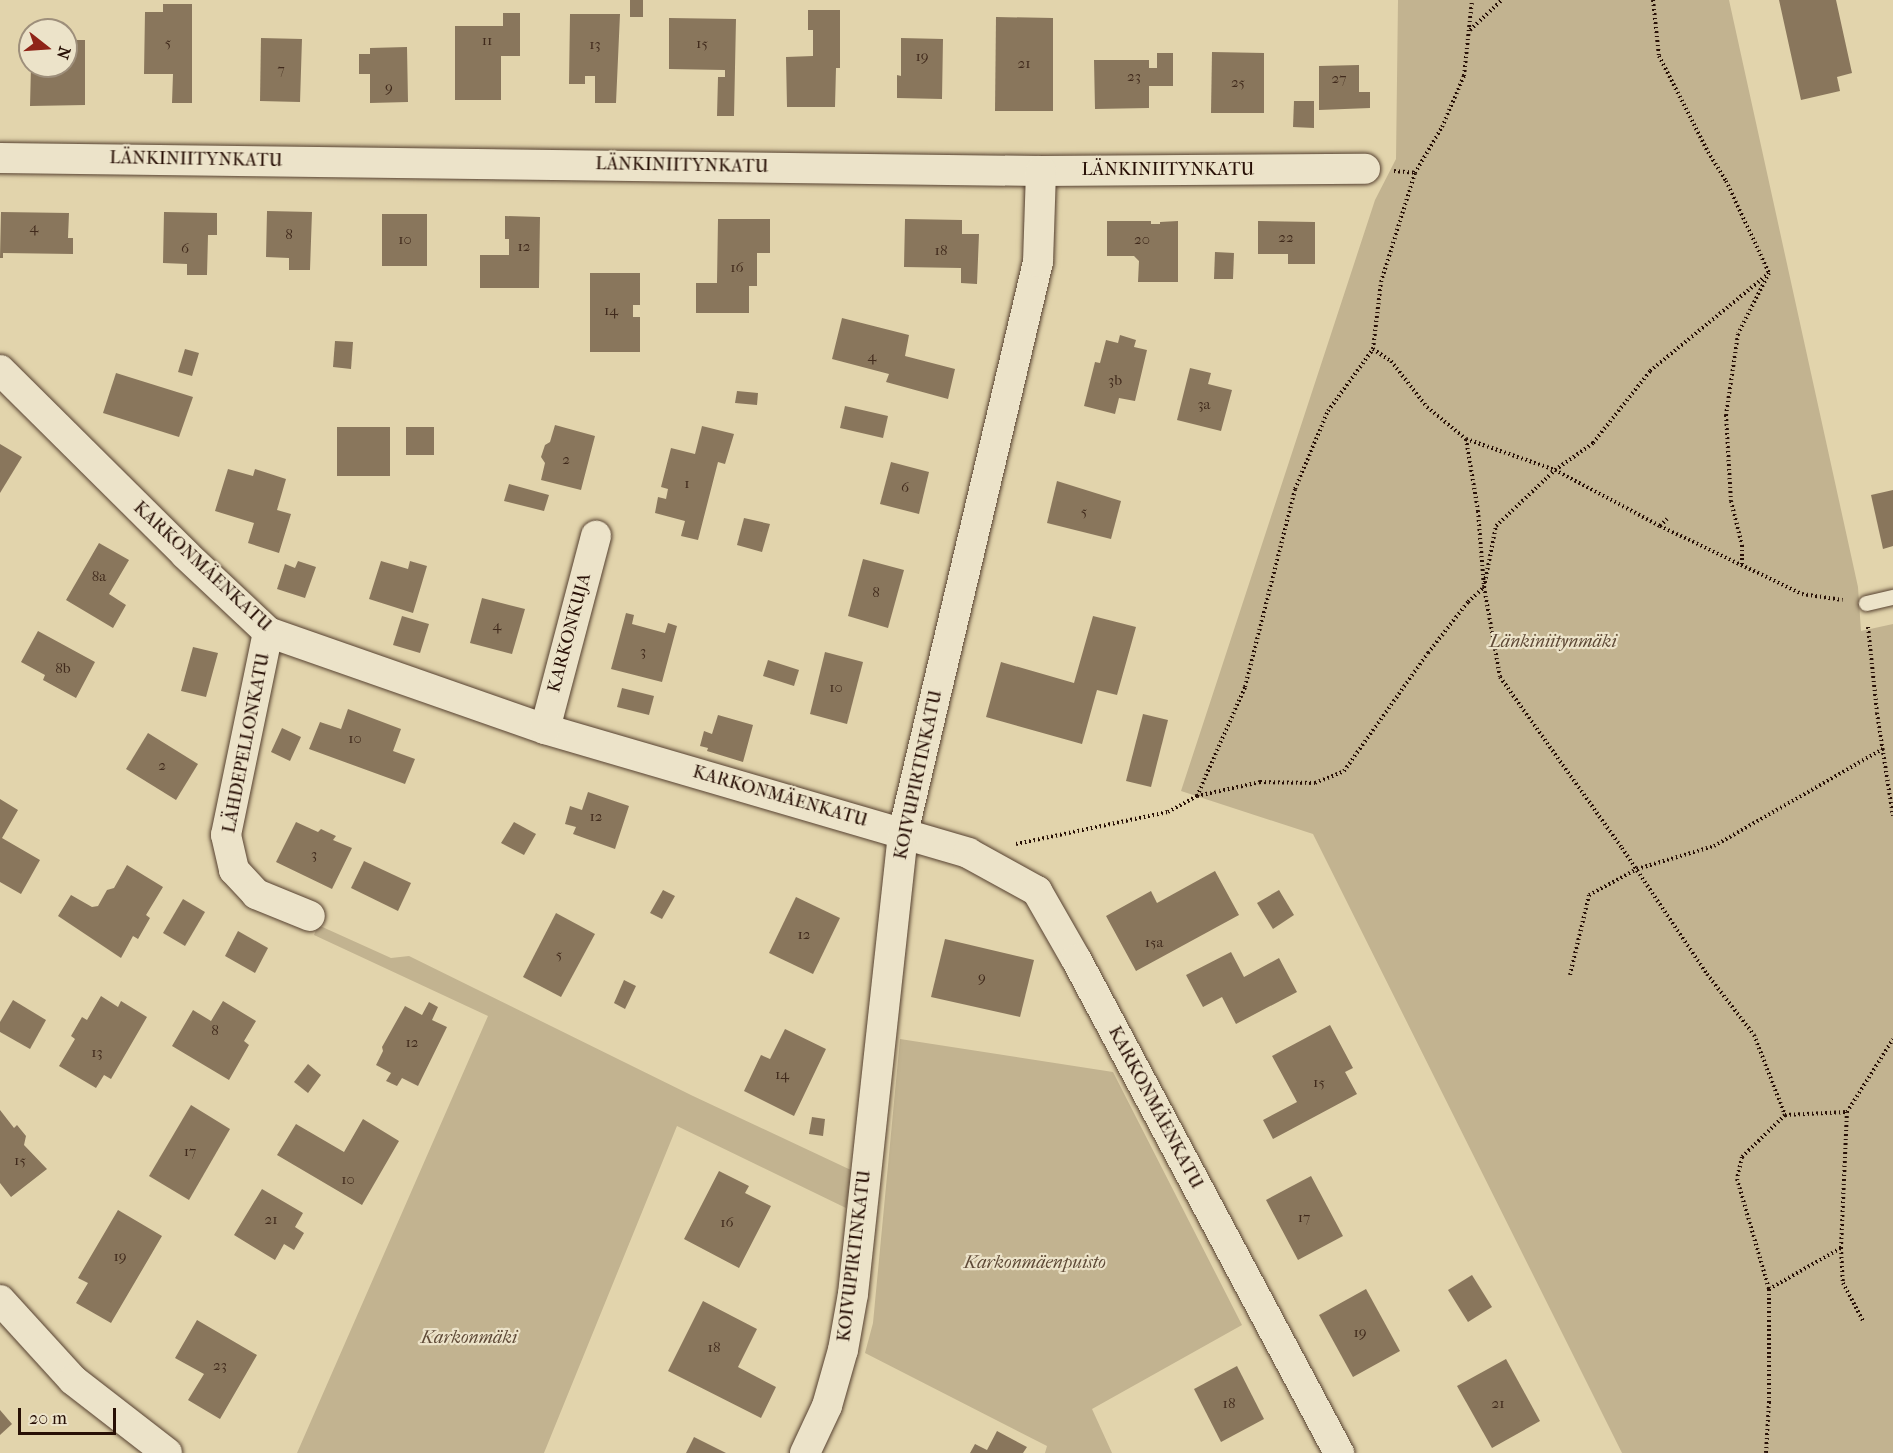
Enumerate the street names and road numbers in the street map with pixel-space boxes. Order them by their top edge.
street label: LÄNKINIITYNKATU [109,148,283,172]
street label: LÄNKINIITYNKATU [595,154,769,178]
street label: LÄNKINIITYNKATU [1081,159,1255,181]
street label: KARKONMÄENKATU [128,497,276,637]
street label: KARKONKUJA [544,571,596,695]
street label: LÄHDEPELLONKATU [219,651,275,835]
street label: KOIVUPIRTINKATU [890,688,948,862]
street label: KARKONMÄENKATU [690,762,870,832]
street label: KARKONMÄENKATU [1103,1023,1207,1193]
street label: KOIVUPIRTINKATU [834,1169,876,1343]

